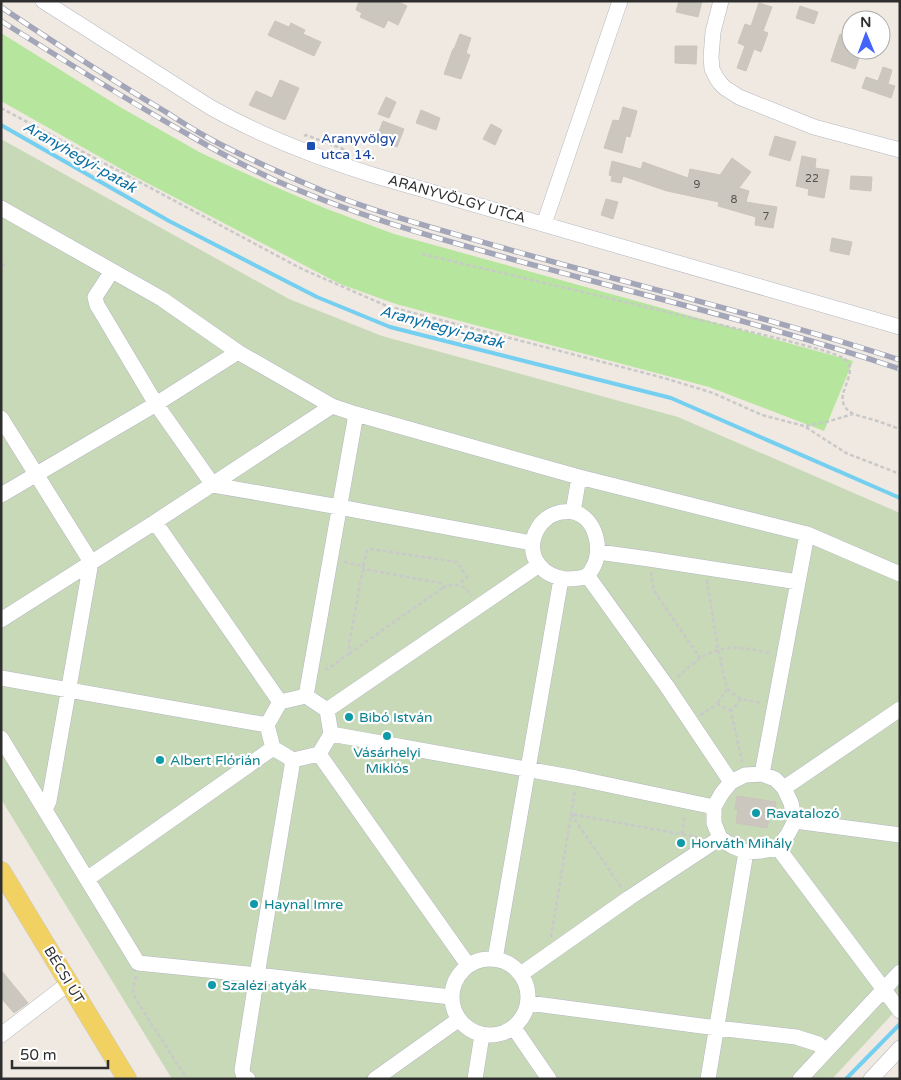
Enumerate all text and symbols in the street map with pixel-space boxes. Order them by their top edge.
north arrow [841,10,891,60]
text: N [860,14,872,31]
water label: Aranyhegyi-patak [20,117,141,198]
place label: Aranyvölgy utca 14. [321,130,397,163]
marker: Aranyvölgy utca 14. [305,140,317,152]
street label: ARANYVÖLGY UTCA [386,171,528,227]
house number: 22 [805,172,819,185]
house number: 9 [694,178,701,191]
house number: 8 [731,193,738,206]
house number: 7 [763,210,770,223]
water label: Aranyhegyi-patak [378,302,508,353]
place label: Bibó István [359,709,433,726]
marker: Bibó István [343,711,355,723]
marker: Vásárhelyi Miklós [381,730,393,742]
place label: Vásárhelyi Miklós [353,744,421,777]
place label: Albert Flórián [170,752,261,769]
marker: Albert Flórián [154,754,166,766]
place label: Ravatalozó [766,805,839,822]
marker: Ravatalozó [750,807,762,819]
place label: Horváth Mihály [691,835,793,852]
marker: Horváth Mihály [675,837,687,849]
place label: Haynal Imre [264,896,343,913]
marker: Haynal Imre [248,898,260,910]
street label: BÉCSI ÚT [40,943,88,1007]
place label: Szalézi atyák [222,977,307,994]
marker: Szalézi atyák [206,979,218,991]
scale bar [12,1038,109,1070]
text: 50 m [20,1046,57,1064]

